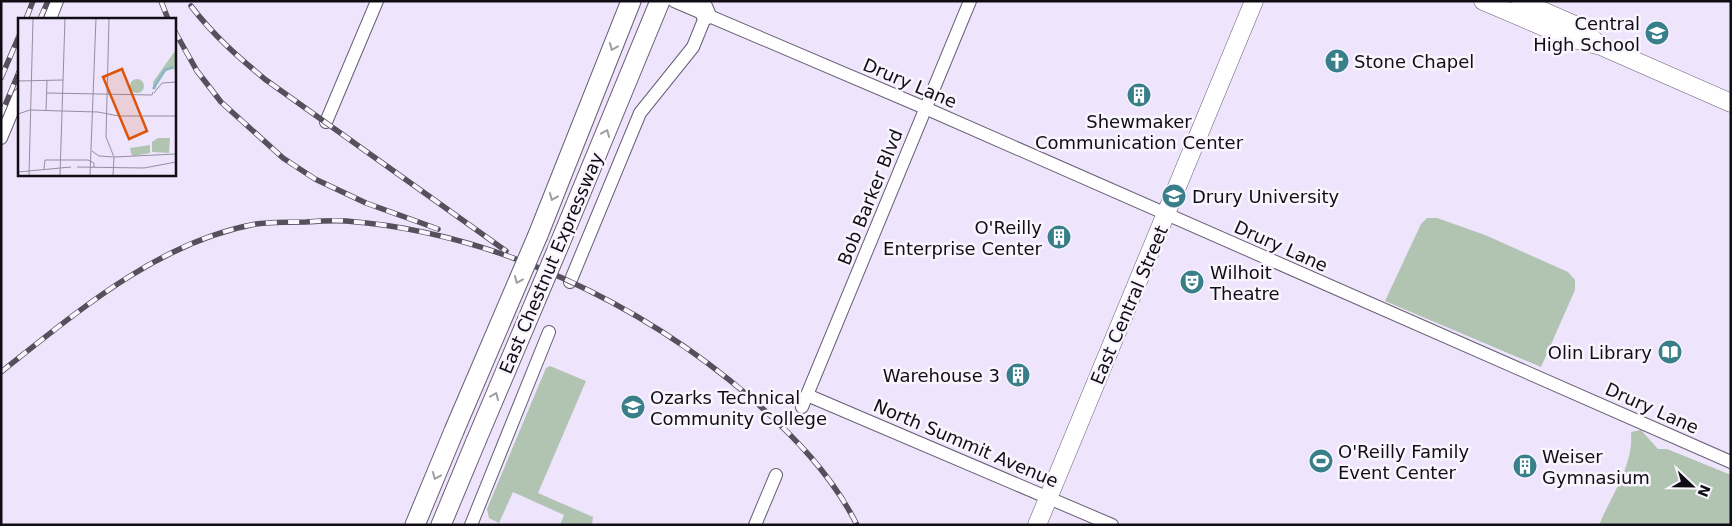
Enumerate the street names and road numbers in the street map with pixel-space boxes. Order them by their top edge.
street label: Drury Lane [860,54,960,112]
street label: Bob Barker Blvd [833,126,907,268]
street label: East Chestnut Expressway [495,149,607,377]
street label: Drury Lane [1231,216,1331,276]
street label: East Central Street [1086,222,1172,388]
street label: Drury Lane [1602,378,1702,438]
street label: North Summit Avenue [870,395,1062,491]

